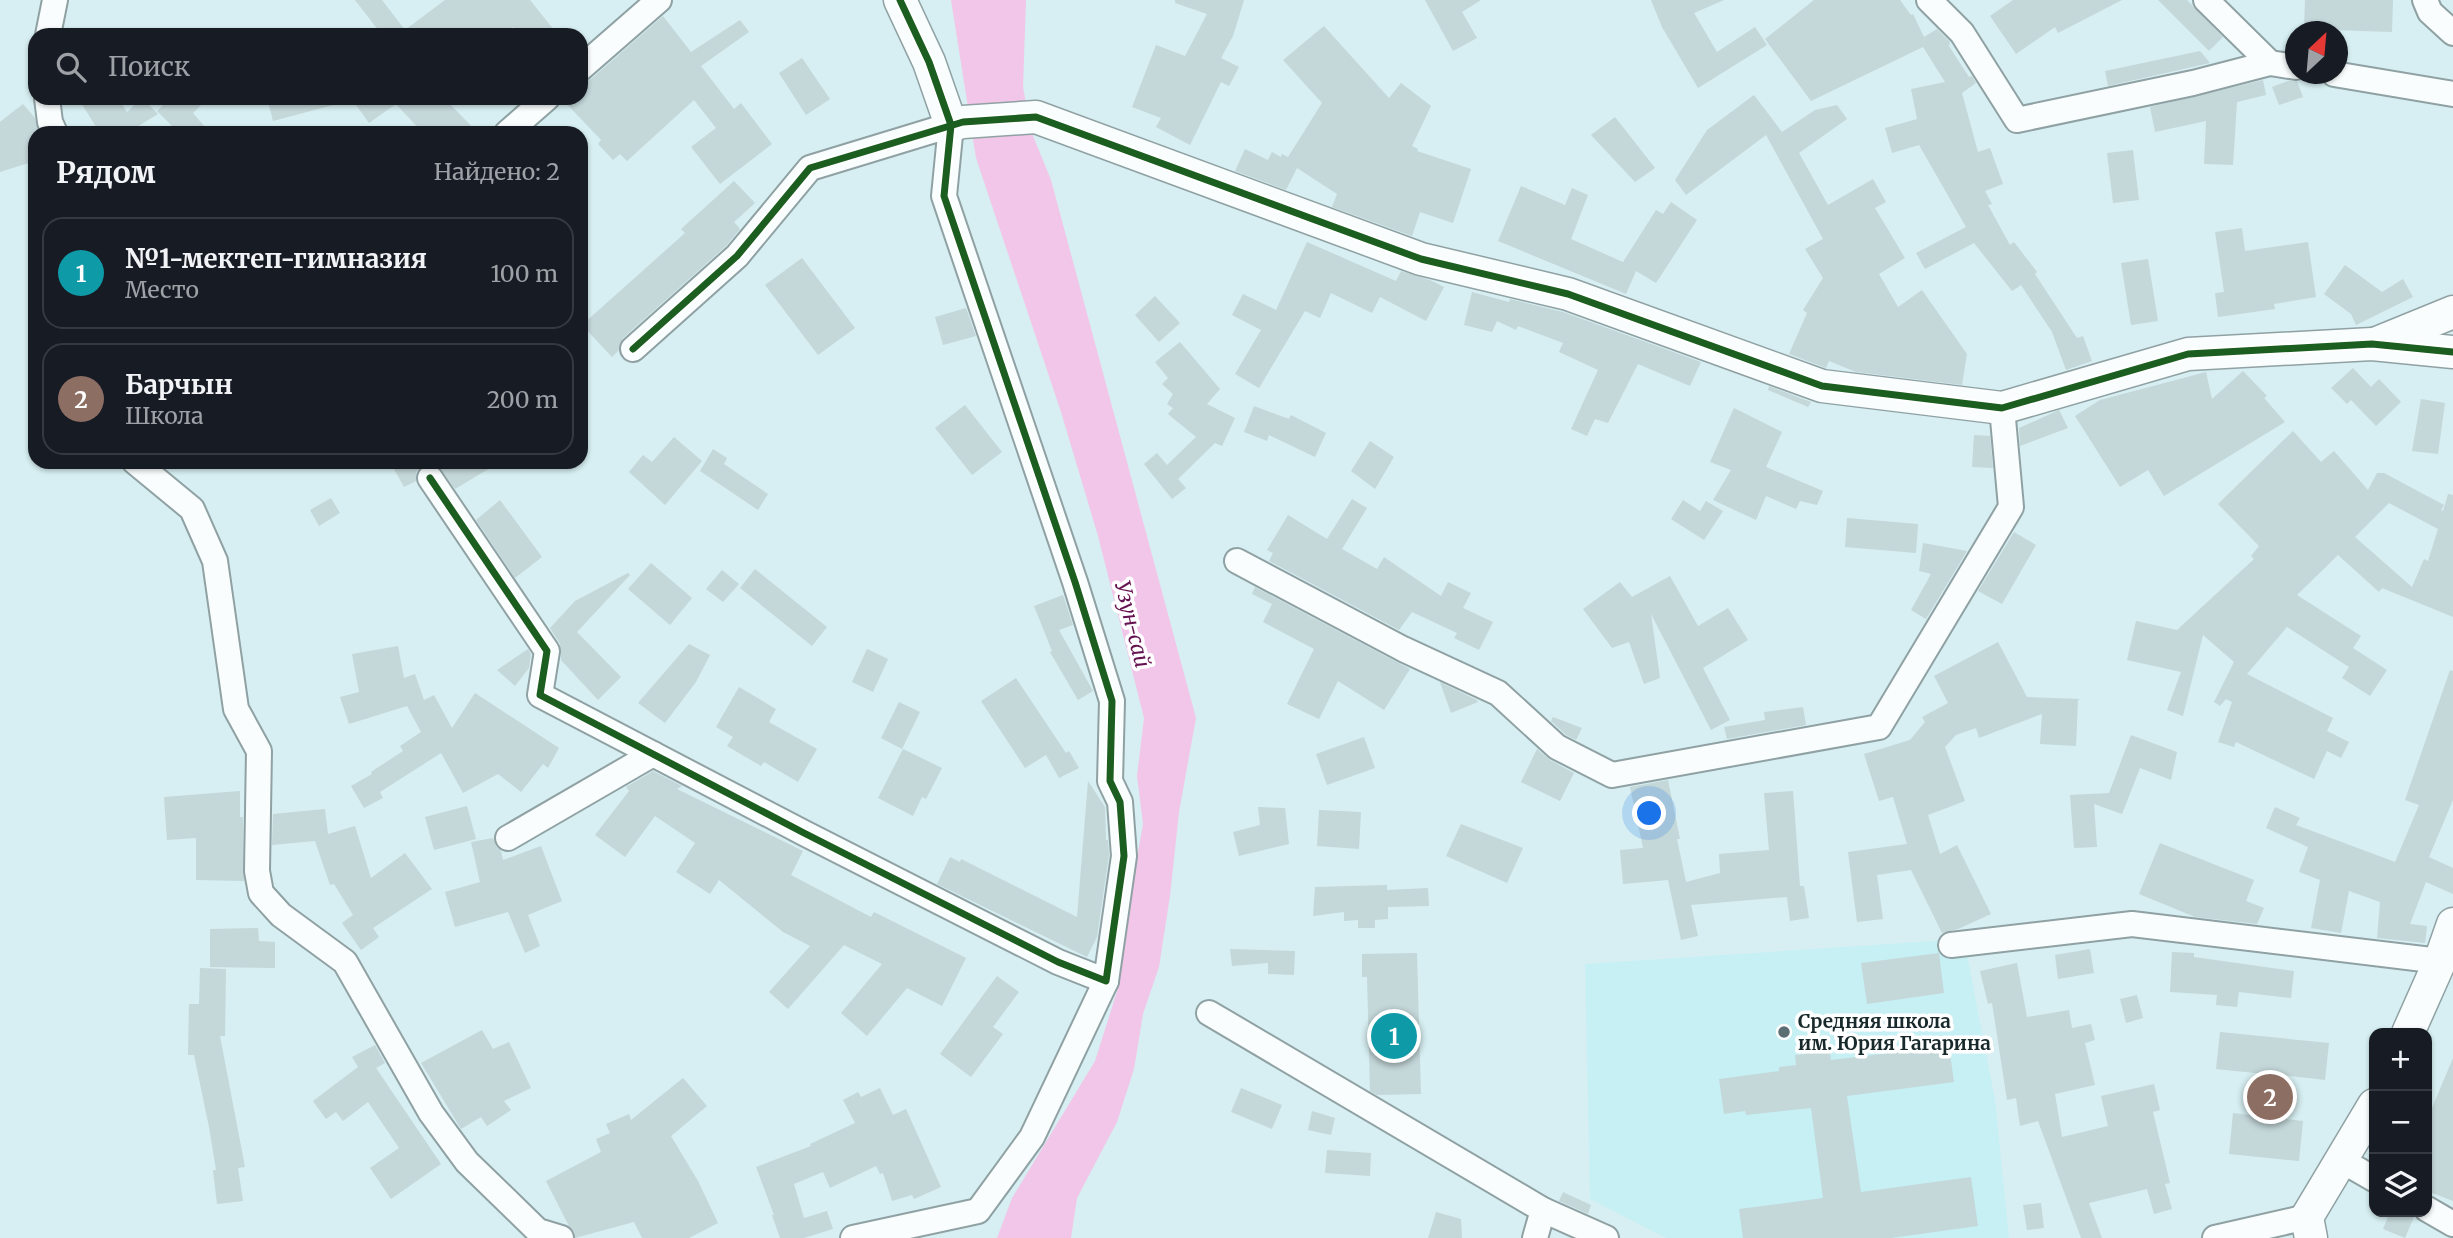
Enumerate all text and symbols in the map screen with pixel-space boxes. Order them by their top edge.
north arrow [2285,21,2348,84]
search box [28,28,588,105]
icon: search [52,48,90,86]
text: Поиск [108,50,190,83]
text: Рядом [56,153,156,191]
text: Найдено: 2 [434,157,560,186]
text: №1-мектеп-гимназия [125,242,427,275]
text: 1 [76,259,86,288]
text: 100 m [490,259,558,288]
text: Место [125,275,199,304]
text: Барчын [125,368,233,401]
text: 2 [74,385,88,414]
text: 200 m [487,385,558,414]
text: Школа [125,401,204,430]
water label: Узун-сай [1109,577,1156,670]
your location [1632,796,1666,830]
place label: Средняя школа им. Юрия Гагарина [1798,1009,1991,1055]
pin: 1 [1371,1010,1417,1062]
marker: Средняя школа им. Юрия Гагарина [1776,1024,1792,1040]
map controls [2369,1028,2432,1217]
button: + [2369,1028,2432,1091]
pin: 2 [2247,1071,2293,1123]
button: − [2369,1091,2432,1154]
button: layers [2369,1154,2432,1217]

